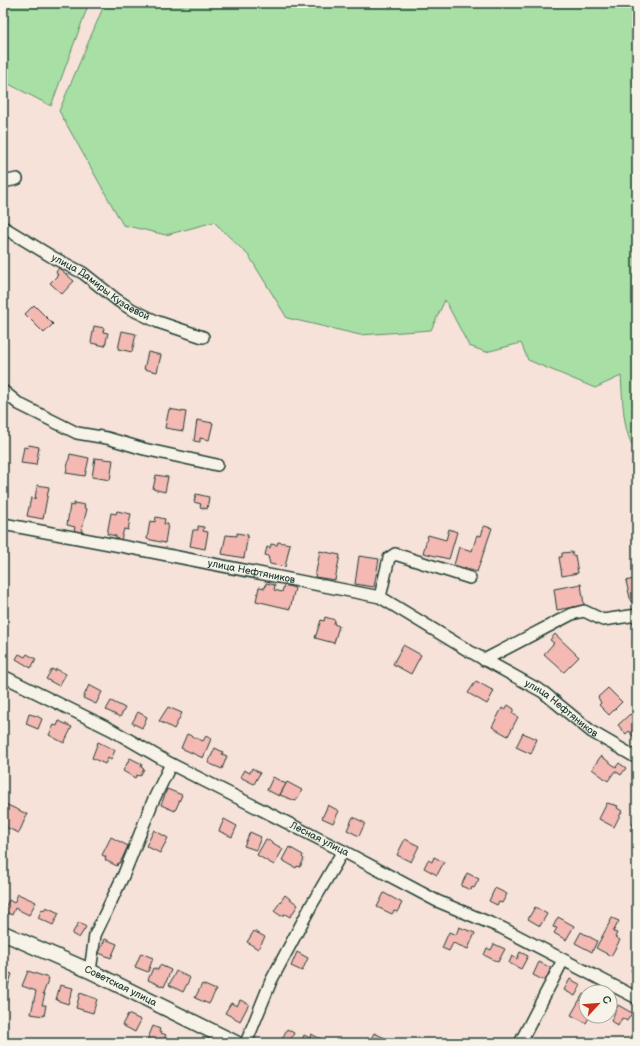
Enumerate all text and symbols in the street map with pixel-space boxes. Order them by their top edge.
street label: улица Дамиры Кузаевой [49,252,152,323]
street label: улица Нефтяников [207,557,297,586]
street label: улица Нефтяников [523,677,600,740]
street label: Лесная улица [287,819,351,859]
street label: Советская улица [82,963,159,1009]
north arrow [578,984,618,1024]
text: С [599,994,614,1006]

